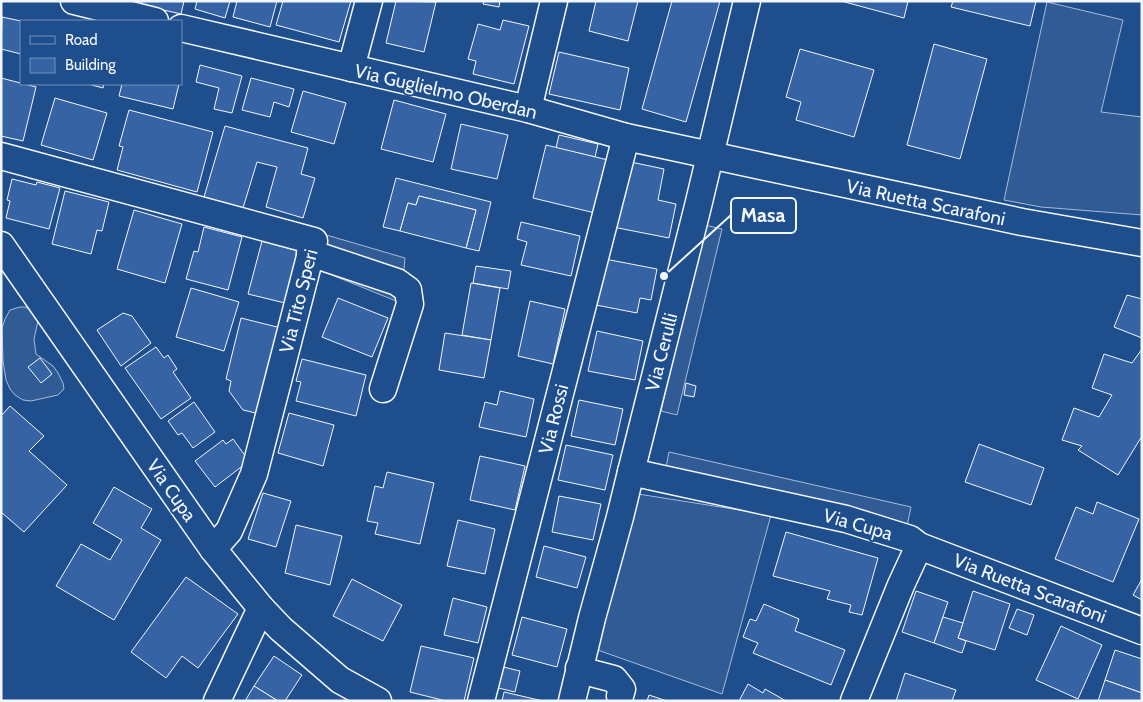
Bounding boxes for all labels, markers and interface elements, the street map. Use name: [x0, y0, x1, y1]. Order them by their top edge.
legend: [20, 20, 182, 85]
text: Road: [65, 31, 98, 49]
text: Building: [65, 56, 116, 74]
street label: Via Guglielmo Oberdan: [352, 59, 540, 124]
street label: Via Ruetta Scarafoni: [844, 174, 1007, 231]
callout: Masa: [731, 198, 796, 233]
text: Masa: [741, 203, 785, 227]
street label: Via Tito Speri: [274, 247, 322, 355]
street label: Via Cerulli: [641, 311, 682, 394]
street label: Via Rossi: [534, 382, 573, 456]
street label: Via Cupa: [142, 455, 201, 526]
street label: Via Cupa: [821, 504, 895, 545]
street label: Via Ruetta Scarafoni: [950, 549, 1110, 628]

